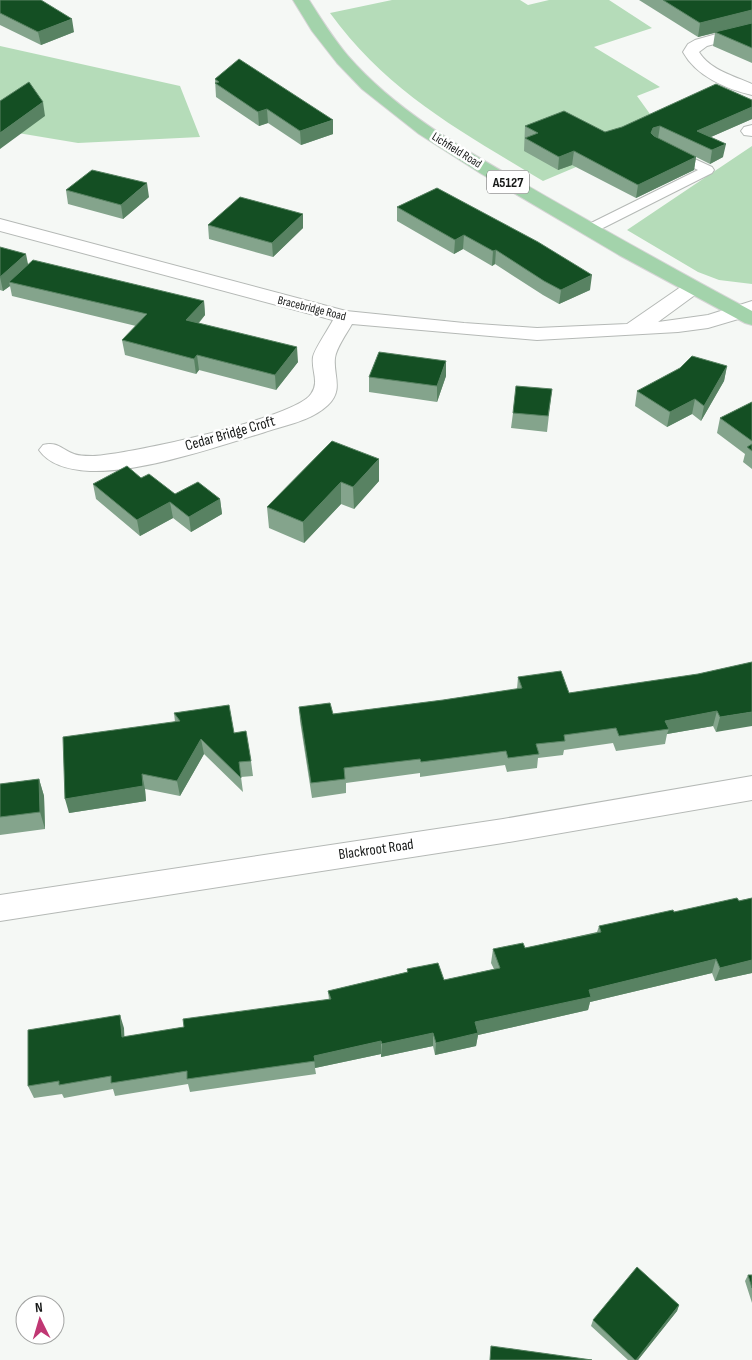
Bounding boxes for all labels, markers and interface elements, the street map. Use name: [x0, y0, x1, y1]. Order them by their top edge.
street label: Lichfield Road: [429, 129, 484, 172]
road number: A5127: [487, 170, 529, 193]
street label: Bracebridge Road: [276, 293, 348, 324]
street label: Cedar Bridge Croft: [183, 411, 278, 455]
street label: Blackroot Road: [337, 835, 415, 864]
north arrow: [15, 1295, 65, 1345]
text: N: [34, 1299, 43, 1316]

